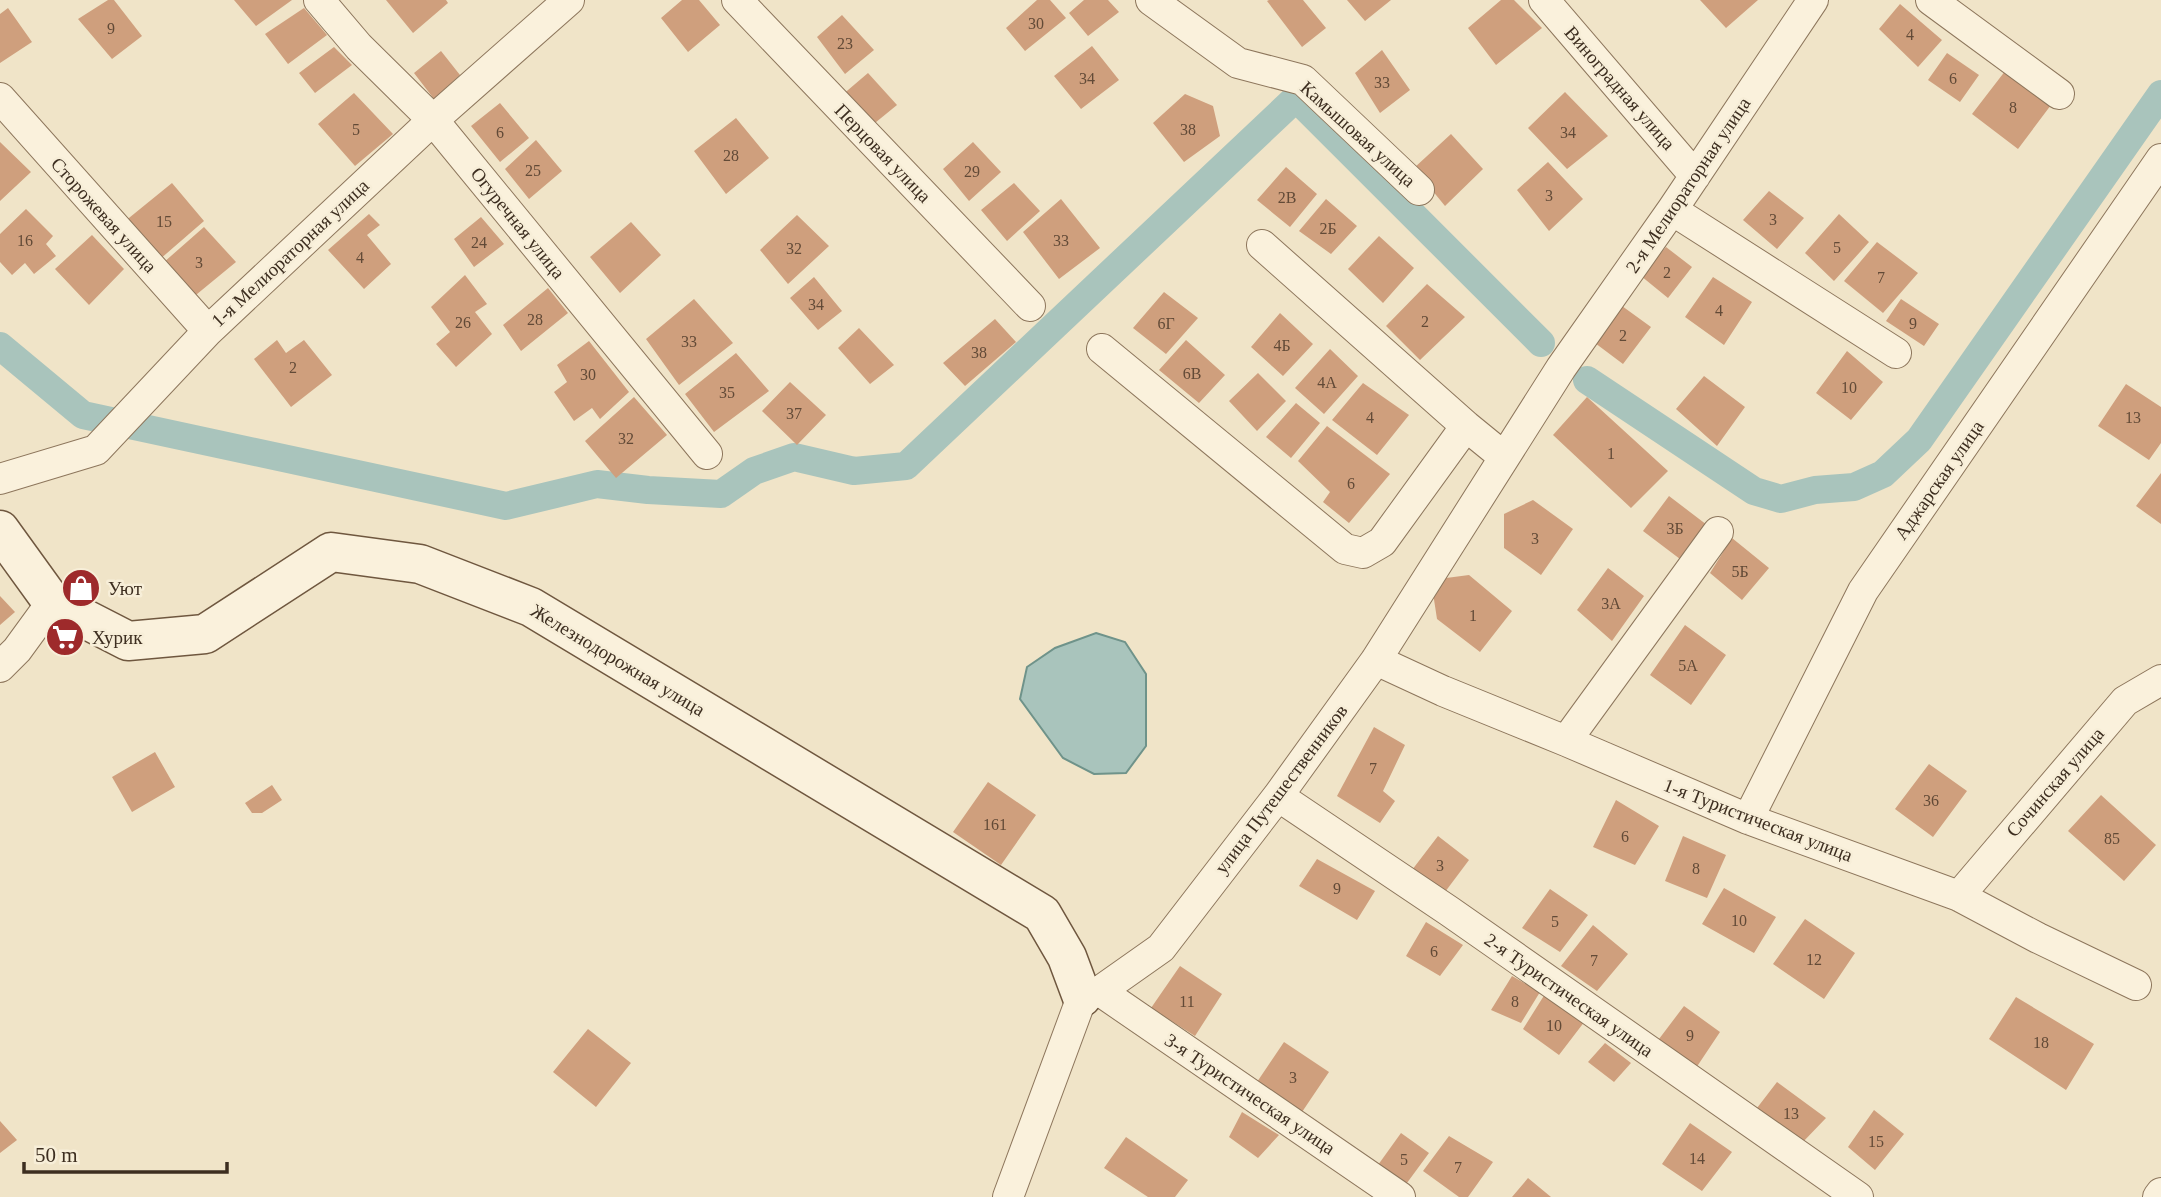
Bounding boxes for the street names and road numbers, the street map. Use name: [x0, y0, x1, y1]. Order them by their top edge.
street label: Виноградная улица: [1561, 22, 1680, 155]
street label: Камышовая улица: [1296, 77, 1420, 191]
street label: 2-я Мелиораторная улица: [1621, 93, 1755, 277]
street label: Перцовая улица: [831, 99, 936, 207]
street label: Сторожевая улица: [47, 153, 161, 277]
street label: Огуречная улица: [467, 163, 570, 283]
street label: 1-я Мелиораторная улица: [207, 174, 373, 331]
street label: Аджарская улица: [1890, 416, 1988, 544]
street label: Железнодорожная улица: [527, 600, 709, 721]
street label: улица Путешественников: [1210, 700, 1352, 878]
street label: Сочинская улица: [2002, 723, 2108, 841]
street label: 1-я Туристическая улица: [1661, 774, 1856, 866]
street label: 2-я Туристическая улица: [1481, 929, 1658, 1061]
street label: 3-я Туристическая улица: [1161, 1029, 1340, 1159]

